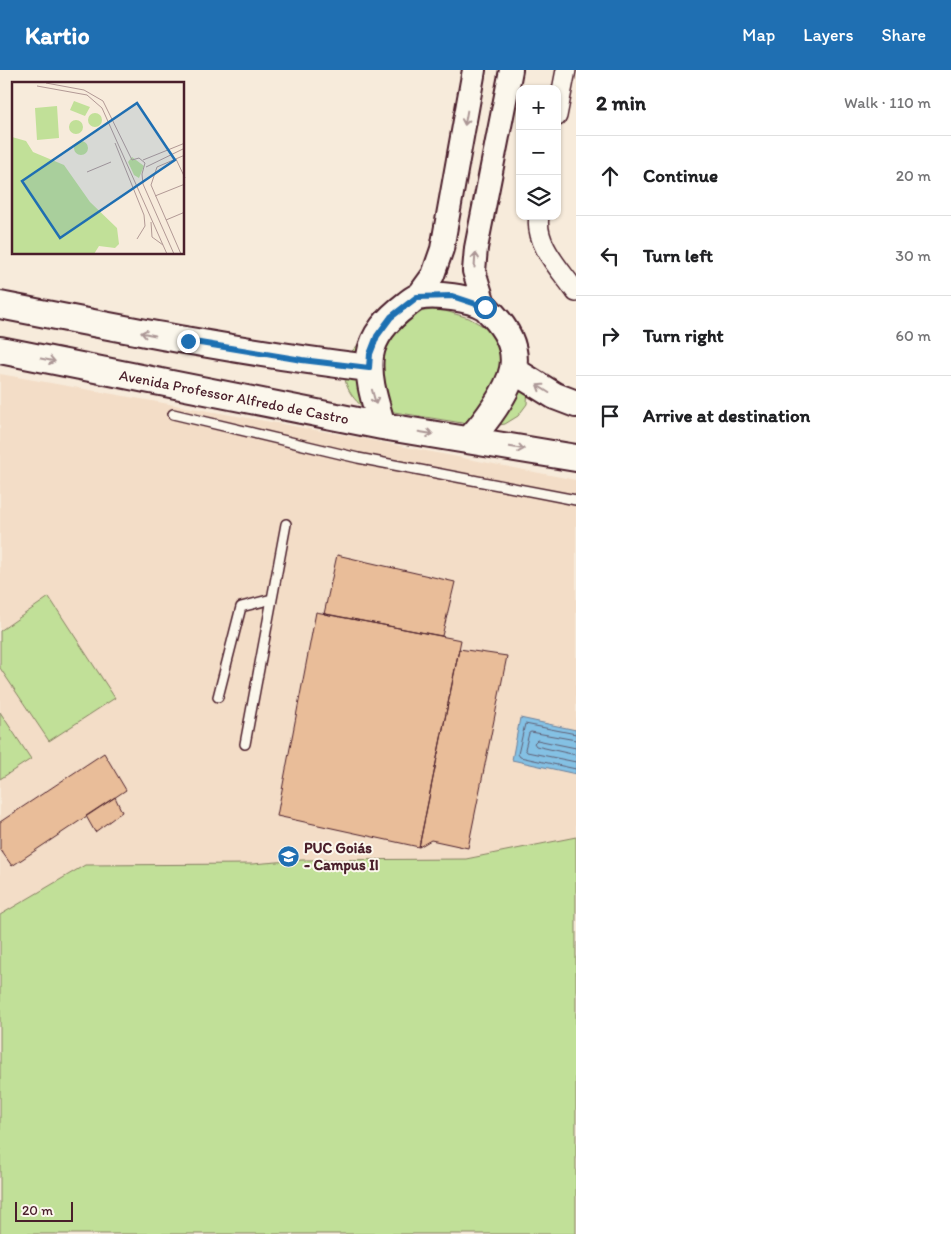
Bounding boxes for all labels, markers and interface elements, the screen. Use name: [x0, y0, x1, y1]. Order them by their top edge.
text: Kartio: [25, 21, 90, 50]
text: Map: [742, 24, 775, 46]
text: Layers: [803, 24, 853, 46]
text: Share: [881, 24, 926, 46]
inset map: [12, 82, 185, 255]
map controls: [516, 85, 561, 220]
button: +: [516, 85, 561, 130]
text: 2 min: [596, 90, 646, 115]
text: Walk · 110 m: [844, 93, 931, 112]
one-way arrow: [460, 110, 470, 126]
button: −: [516, 130, 561, 175]
icon: ahead: [596, 162, 624, 190]
text: Continue: [643, 164, 718, 187]
text: 20 m: [896, 166, 931, 185]
button: layers: [516, 175, 561, 220]
icon: left: [596, 242, 624, 270]
text: Turn left: [643, 244, 713, 267]
text: 30 m: [895, 246, 931, 265]
one-way arrow: [471, 252, 480, 268]
route start: [474, 296, 497, 319]
icon: right: [596, 322, 624, 350]
text: Turn right: [643, 324, 724, 347]
text: 60 m: [896, 326, 931, 345]
one-way arrow: [140, 328, 156, 338]
route end: [177, 330, 200, 353]
one-way arrow: [39, 355, 55, 365]
street label: Avenida Professor Alfredo de Castro: [118, 366, 350, 428]
one-way arrow: [537, 384, 551, 394]
one-way arrow: [370, 389, 380, 405]
icon: arrive: [596, 402, 624, 430]
text: Arrive at destination: [643, 404, 810, 427]
one-way arrow: [417, 428, 433, 438]
one-way arrow: [509, 443, 525, 453]
place label: PUC Goiás - Campus II: [304, 839, 379, 875]
school or university icon: PUC Goiás - Campus II: [276, 845, 300, 869]
scale bar: [15, 1199, 72, 1222]
text: 20 m: [22, 1202, 53, 1219]

